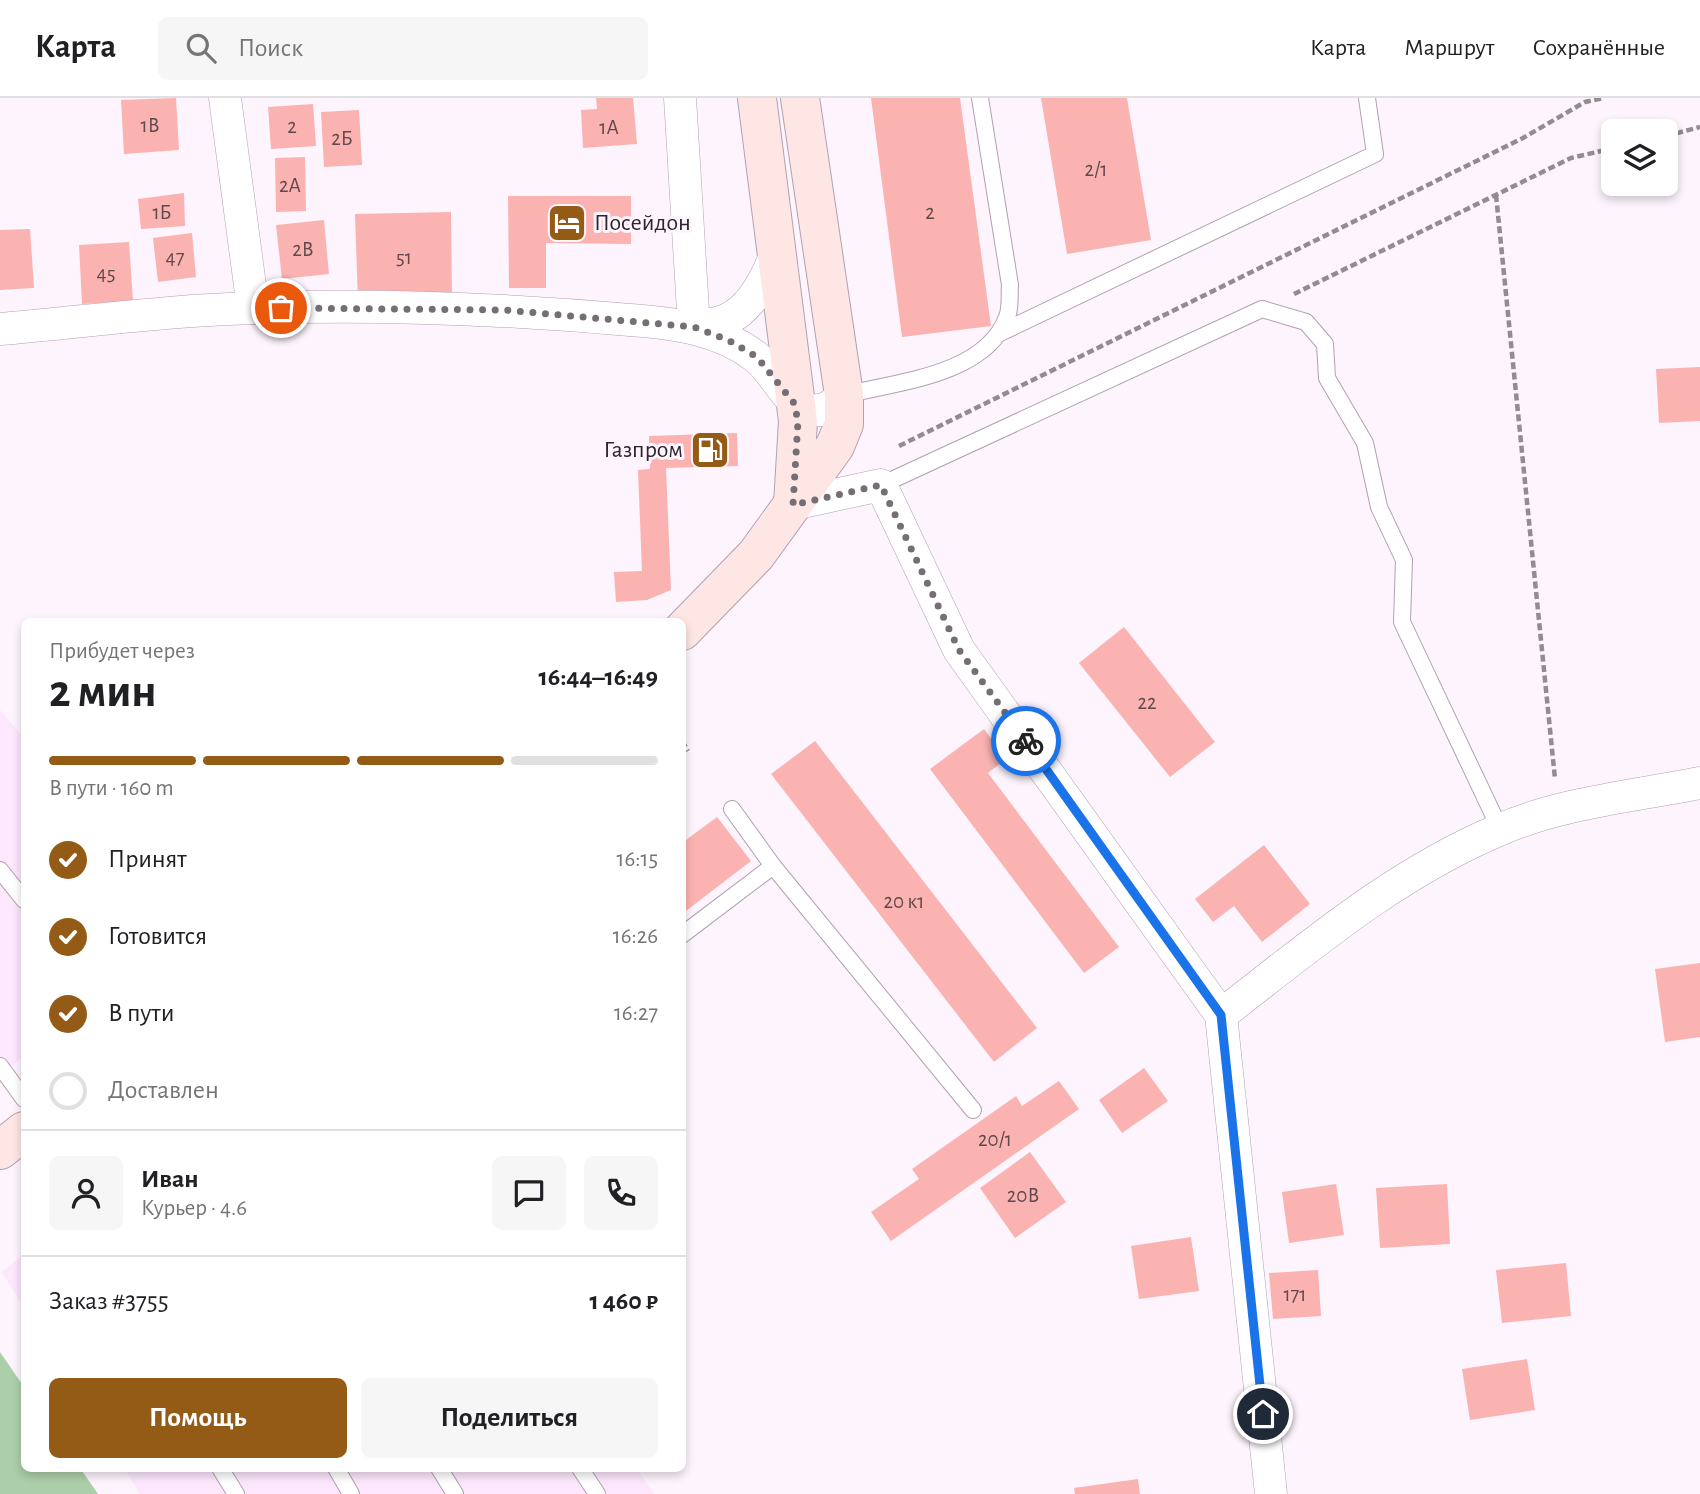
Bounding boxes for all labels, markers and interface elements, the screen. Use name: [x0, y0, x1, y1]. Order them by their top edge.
search box: [158, 17, 648, 80]
icon: search: [182, 29, 220, 67]
text: Карта: [35, 31, 116, 64]
text: Поиск: [238, 35, 303, 61]
text: Карта: [1310, 36, 1366, 60]
text: Маршрут: [1404, 36, 1494, 60]
text: Сохранённые: [1532, 36, 1665, 60]
house number: 1В: [140, 115, 160, 136]
house number: 2: [287, 116, 297, 137]
house number: 1А: [599, 117, 619, 138]
map controls: [1601, 119, 1678, 196]
button: layers: [1601, 119, 1678, 196]
house number: 2Б: [331, 128, 353, 149]
house number: 2/1: [1085, 159, 1107, 180]
house number: 2А: [279, 175, 301, 196]
house number: 1Б: [152, 202, 172, 223]
hotel icon: Посейдон: [546, 202, 588, 244]
house number: 2: [925, 202, 935, 223]
place label: Посейдон: [594, 211, 691, 235]
house number: 2В: [292, 239, 314, 260]
house number: 47: [166, 247, 185, 268]
house number: 51: [396, 247, 412, 268]
house number: 45: [97, 263, 115, 284]
pin: [251, 278, 311, 338]
icon: bag: [262, 289, 300, 327]
fuel station icon: Газпром: [689, 429, 731, 471]
place label: Газпром: [604, 438, 683, 462]
text: Прибудет через: [49, 640, 195, 663]
text: 16:44–16:49: [538, 664, 658, 690]
text: 2 мин: [49, 669, 157, 715]
house number: 22: [1137, 692, 1157, 713]
courier: [991, 706, 1061, 776]
icon: bike: [1007, 722, 1045, 760]
text: В пути · 160 m: [49, 777, 174, 800]
icon: check: [49, 841, 87, 879]
text: Принят: [108, 846, 187, 872]
text: 16:15: [616, 848, 658, 871]
house number: 20 к1: [884, 891, 924, 912]
icon: check: [49, 918, 87, 956]
text: Готовится: [108, 923, 207, 949]
text: 16:26: [613, 925, 658, 948]
icon: check: [49, 995, 87, 1033]
text: В пути: [108, 1000, 174, 1026]
text: 16:27: [614, 1002, 658, 1025]
text: Доставлен: [108, 1077, 219, 1103]
house number: 20/1: [978, 1129, 1012, 1150]
button: person: [49, 1156, 123, 1230]
button: chat: [492, 1156, 566, 1230]
button: phone: [584, 1156, 658, 1230]
text: Иван: [141, 1166, 199, 1192]
house number: 20В: [1007, 1185, 1039, 1206]
text: Курьер · 4.6: [141, 1197, 247, 1220]
house number: 171: [1283, 1284, 1307, 1305]
text: Заказ #3755: [49, 1288, 169, 1314]
text: 1 460 ₽: [589, 1288, 658, 1314]
button: Помощь: [49, 1378, 347, 1458]
button: Поделиться: [361, 1378, 658, 1458]
pin: [1233, 1384, 1293, 1444]
icon: home: [1244, 1395, 1282, 1433]

